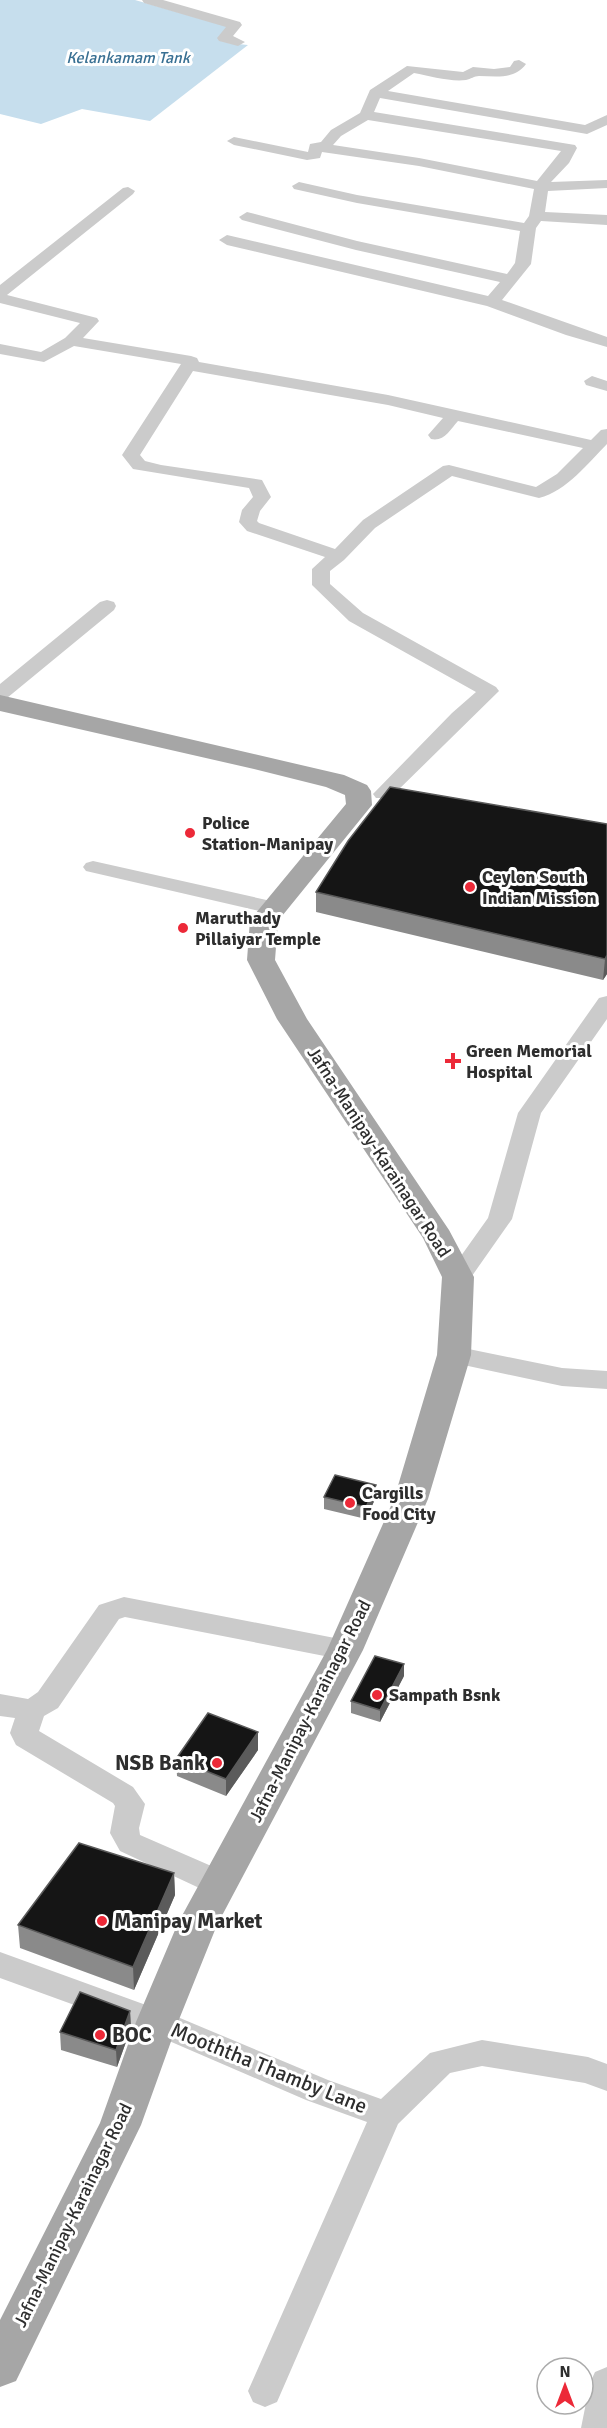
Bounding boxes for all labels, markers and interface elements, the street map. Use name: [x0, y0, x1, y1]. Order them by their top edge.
water label: Kelankamam Tank: [66, 48, 192, 68]
place label: Police Station-Manipay: [202, 812, 333, 855]
marker: Police Station-Manipay: [183, 826, 197, 840]
place label: Ceylon South Indian Mission: [482, 866, 597, 909]
marker: Ceylon South Indian Mission: [463, 880, 477, 894]
place label: Maruthady Pillaiyar Temple: [195, 907, 321, 950]
marker: Maruthady Pillaiyar Temple: [176, 921, 190, 935]
place label: Green Memorial Hospital: [466, 1040, 592, 1083]
street label: Jafna-Manipay-Karainagar Road: [303, 1043, 455, 1261]
marker: Green Memorial Hospital: [444, 1052, 462, 1070]
place label: Cargills Food City: [362, 1482, 436, 1525]
marker: Cargills Food City: [343, 1496, 357, 1510]
street label: Jafna-Manipay-Karainagar Road: [244, 1596, 376, 1826]
place label: Sampath Bsnk: [389, 1684, 501, 1706]
marker: Sampath Bsnk: [370, 1688, 384, 1702]
place label: NSB Bank: [115, 1750, 205, 1776]
marker: NSB Bank: [210, 1756, 224, 1770]
place label: Manipay Market: [114, 1908, 263, 1934]
marker: Manipay Market: [95, 1914, 109, 1928]
street label: Mooththa Thamby Lane: [167, 2017, 371, 2119]
place label: BOC: [112, 2022, 152, 2048]
marker: BOC: [93, 2028, 107, 2042]
street label: Jafna-Manipay-Karainagar Road: [9, 2099, 137, 2331]
north arrow: [535, 2356, 595, 2416]
text: N: [559, 2362, 571, 2382]

